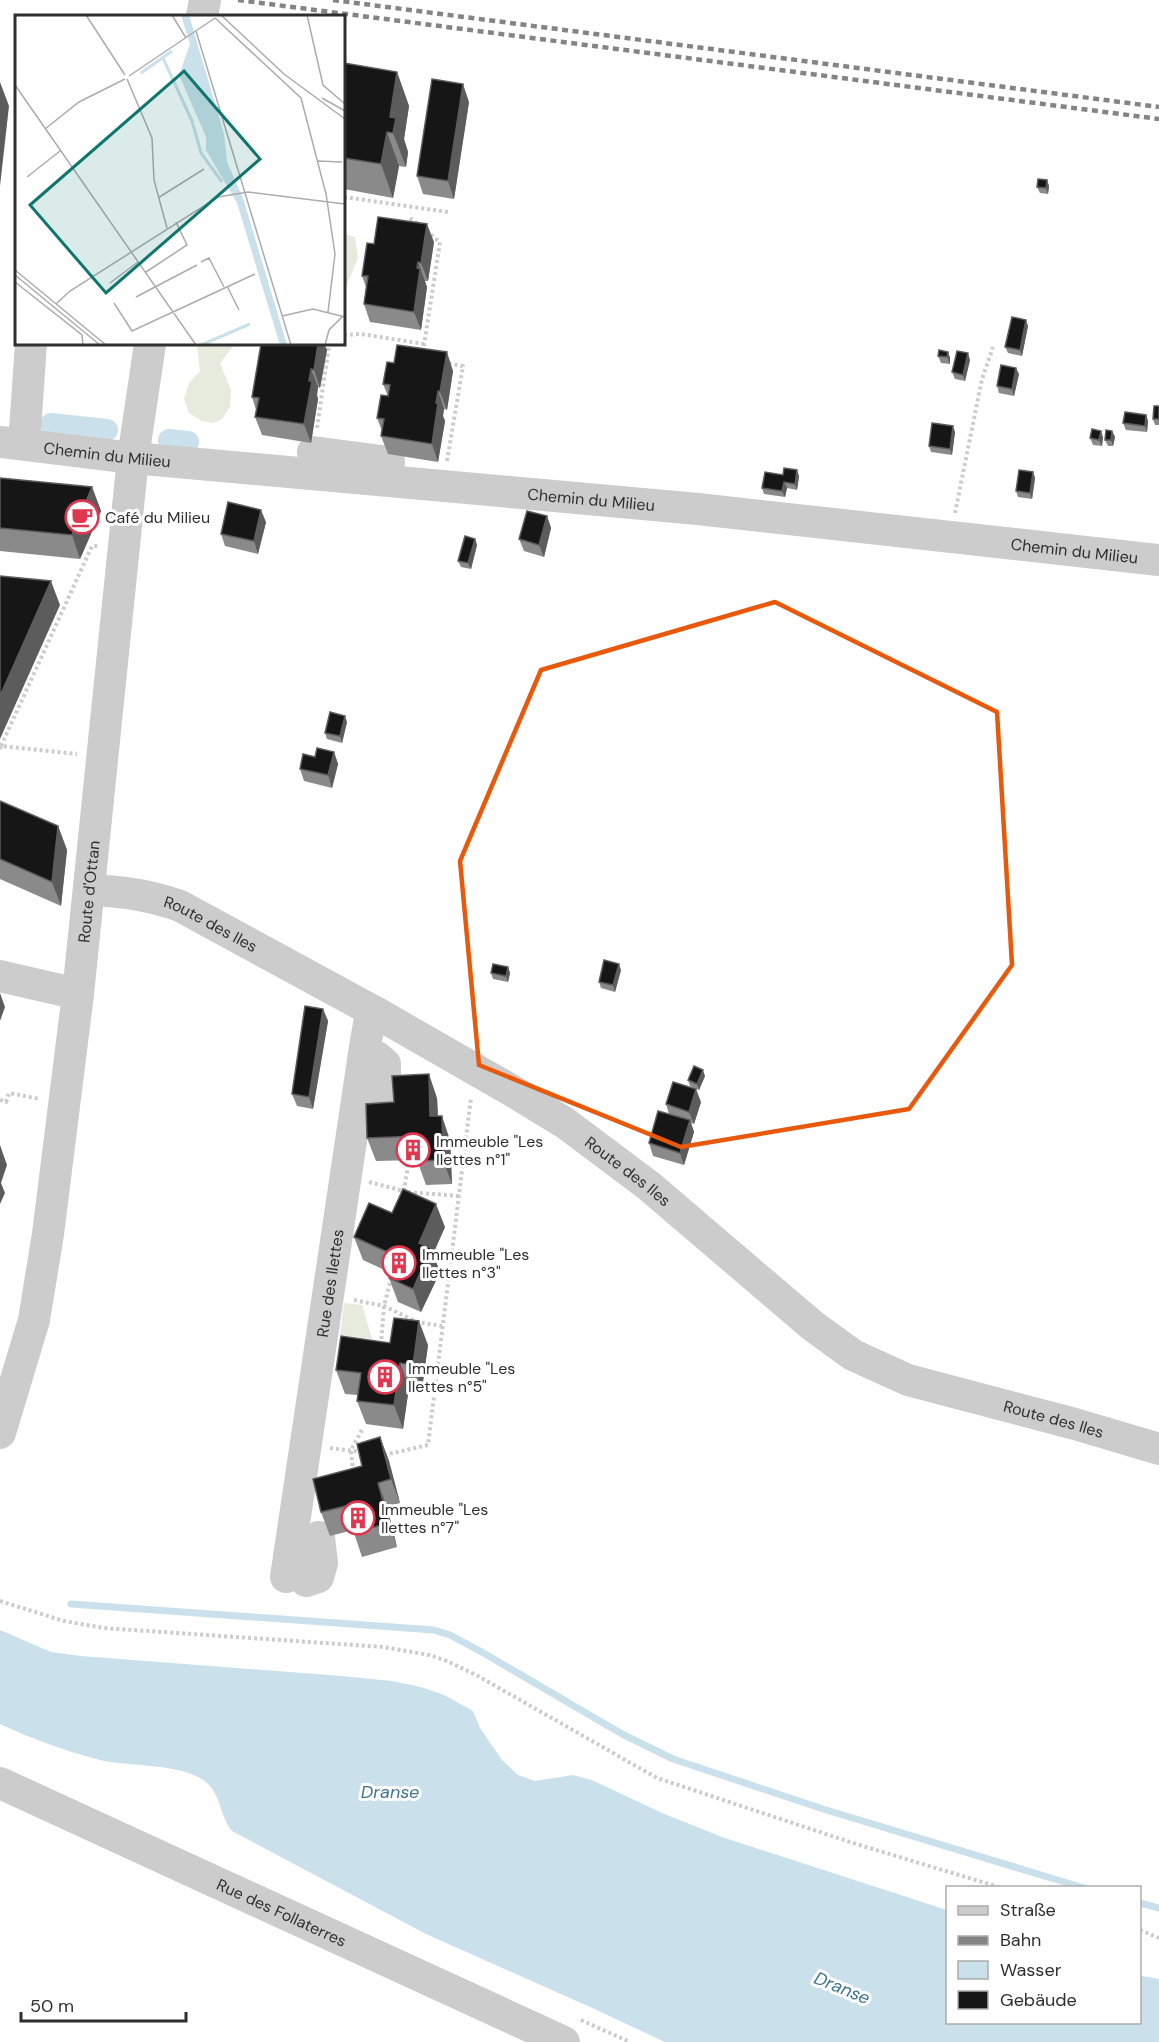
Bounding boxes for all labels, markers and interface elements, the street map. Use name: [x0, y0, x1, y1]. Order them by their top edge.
inset map: [15, 15, 345, 345]
street label: Chemin du Milieu: [43, 437, 172, 472]
street label: Chemin du Milieu: [527, 483, 656, 516]
cafe icon: Café du Milieu: [64, 499, 100, 535]
place label: Café du Milieu: [105, 507, 210, 528]
street label: Chemin du Milieu: [1010, 533, 1139, 568]
street label: Route d'Ottan: [73, 839, 104, 944]
street label: Route des Iles: [161, 891, 261, 957]
place label: Immeuble "Les Ilettes n°1": [436, 1131, 543, 1170]
street label: Route des Iles: [581, 1131, 675, 1211]
building icon: Immeuble "Les Ilettes n°1": [395, 1132, 431, 1168]
street label: Rue des Ilettes: [311, 1228, 348, 1339]
place label: Immeuble "Les Ilettes n°3": [422, 1244, 529, 1283]
building icon: Immeuble "Les Ilettes n°3": [381, 1245, 417, 1281]
place label: Immeuble "Les Ilettes n°5": [408, 1358, 515, 1397]
building icon: Immeuble "Les Ilettes n°5": [367, 1359, 403, 1395]
street label: Route des Iles: [1001, 1395, 1106, 1443]
place label: Immeuble "Les Ilettes n°7": [381, 1499, 488, 1538]
building icon: Immeuble "Les Ilettes n°7": [340, 1500, 376, 1536]
water label: Dranse: [361, 1780, 419, 1804]
street label: Rue des Follaterres: [213, 1873, 350, 1951]
legend: [946, 1886, 1141, 2024]
text: Straße: [1000, 1898, 1056, 1922]
text: Bahn: [1000, 1928, 1041, 1952]
text: Wasser: [1000, 1958, 1062, 1982]
water label: Dranse: [810, 1966, 874, 2010]
scale bar: [21, 1985, 186, 2023]
text: Gebäude: [1000, 1988, 1077, 2012]
text: 50 m: [30, 1994, 74, 2018]

